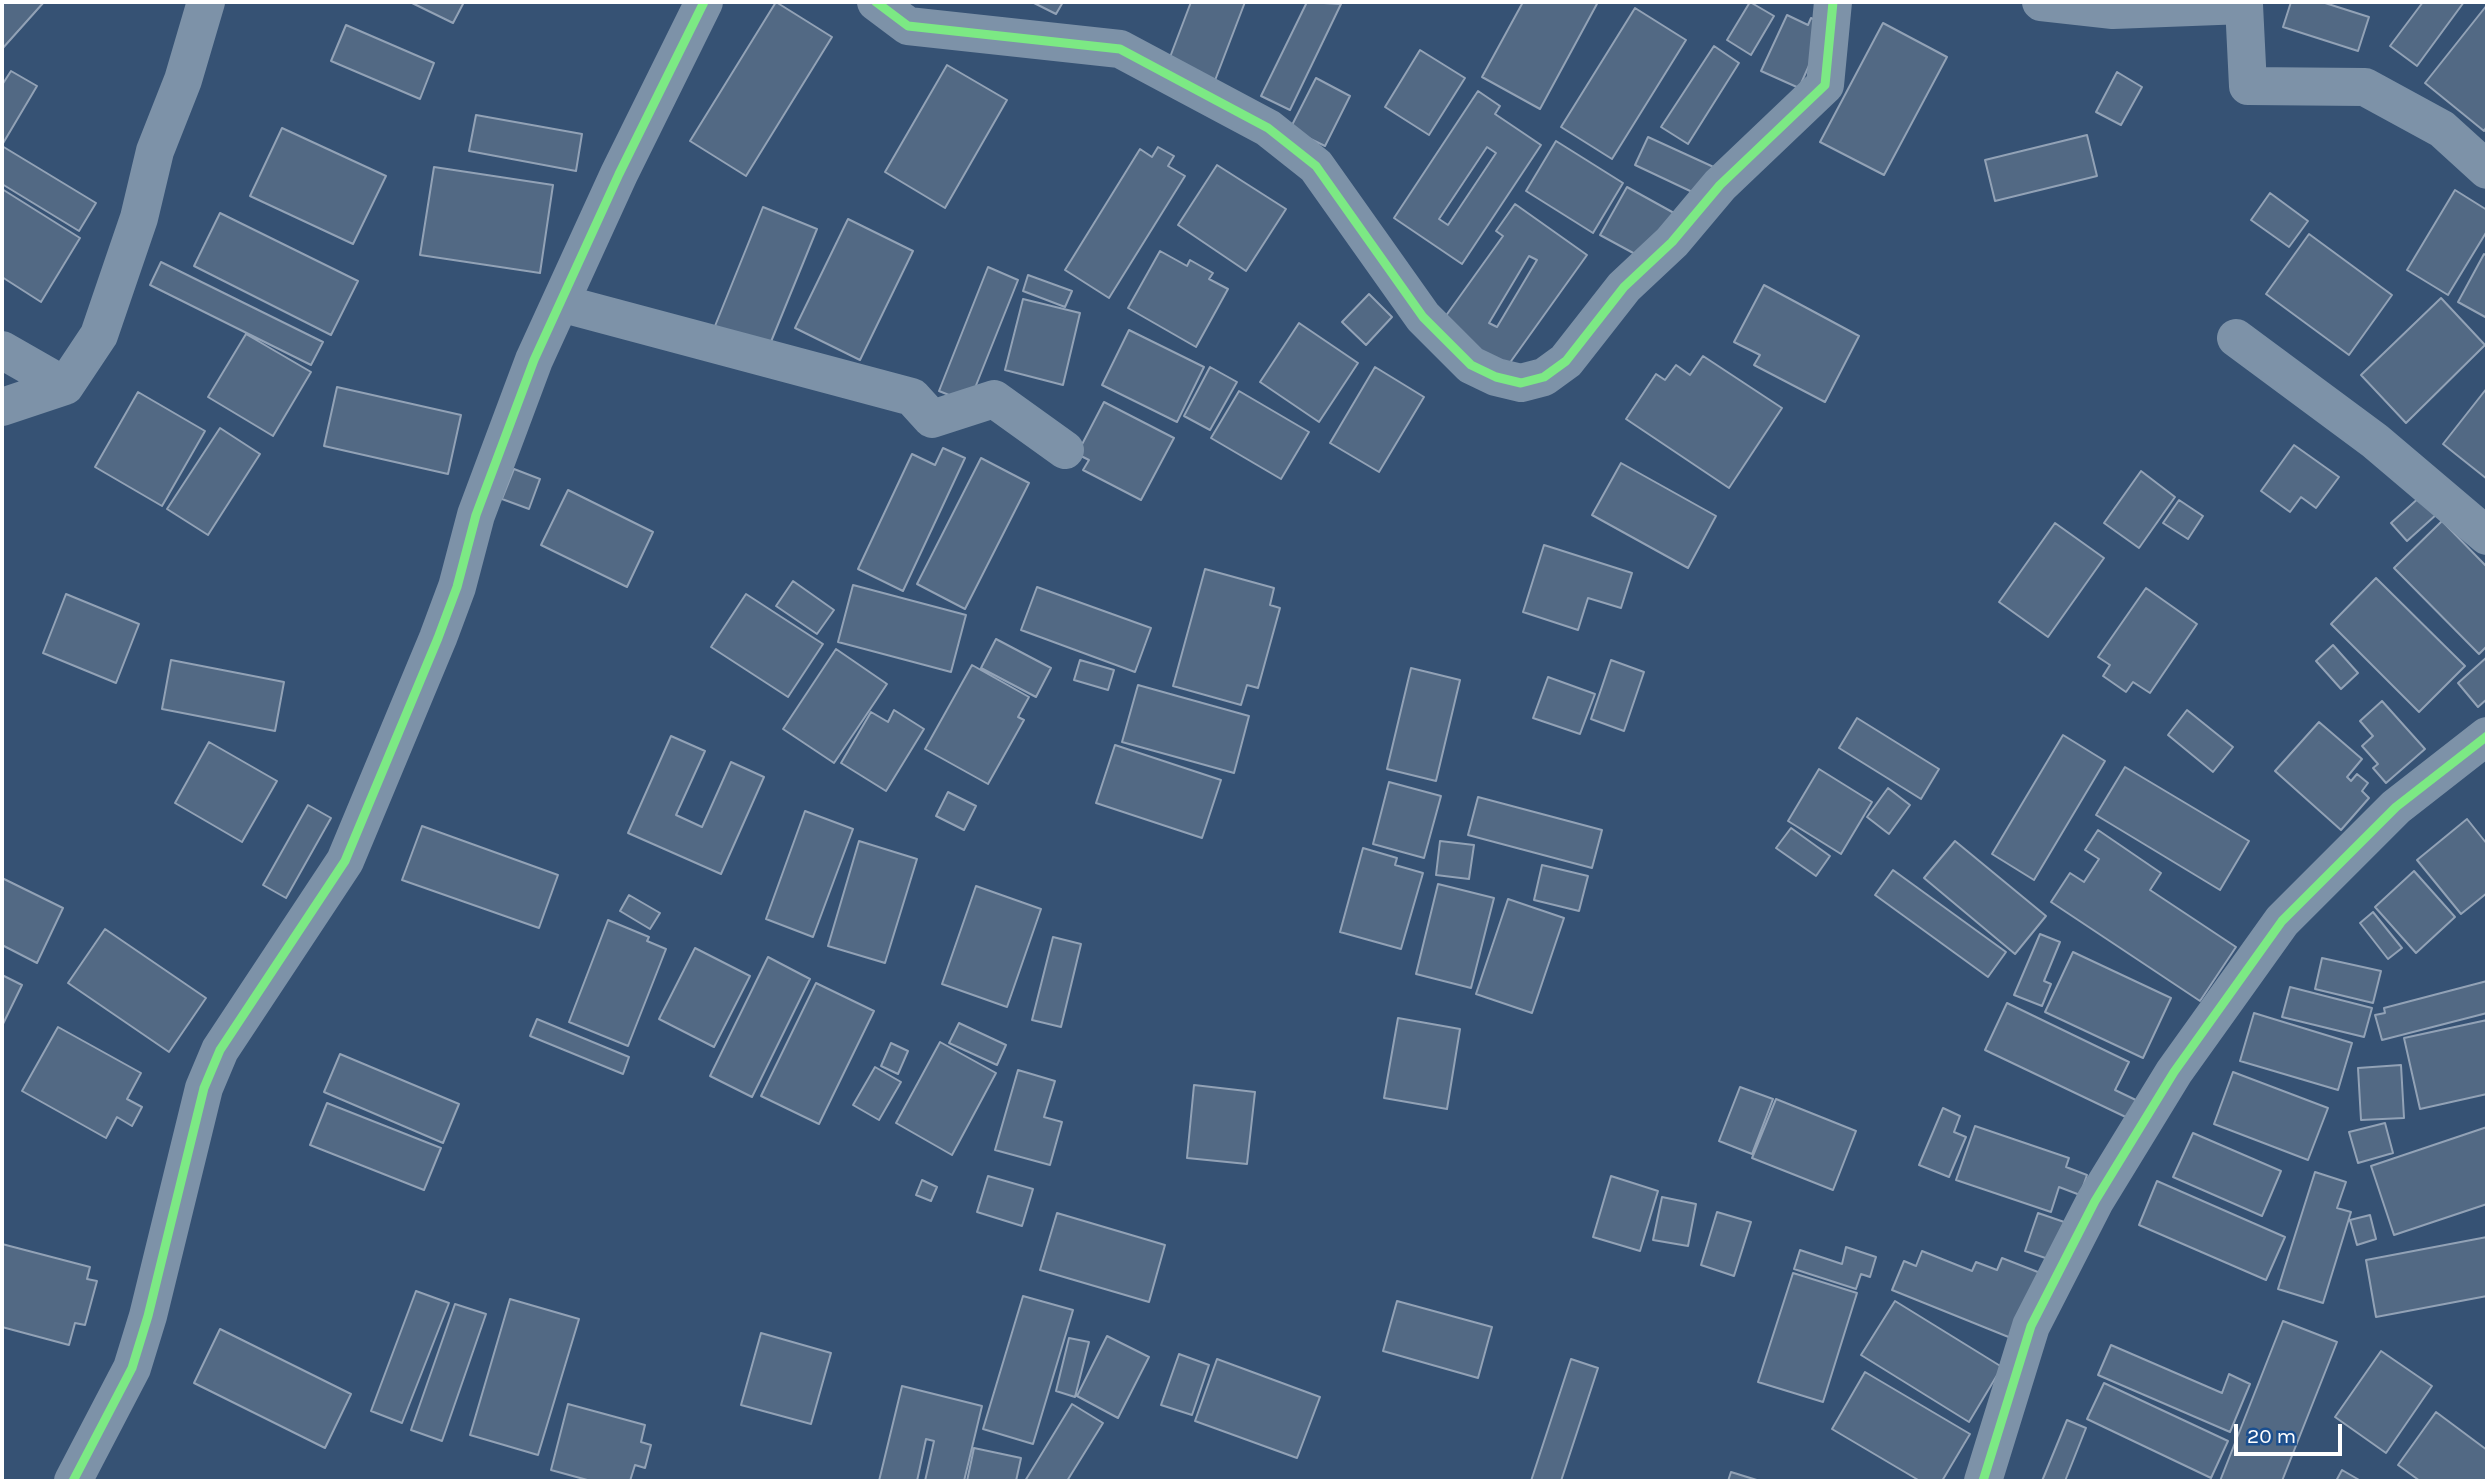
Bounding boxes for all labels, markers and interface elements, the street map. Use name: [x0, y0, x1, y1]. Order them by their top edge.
scale bar: [2237, 1410, 2346, 1454]
text: 20 m: [2247, 1424, 2296, 1448]

